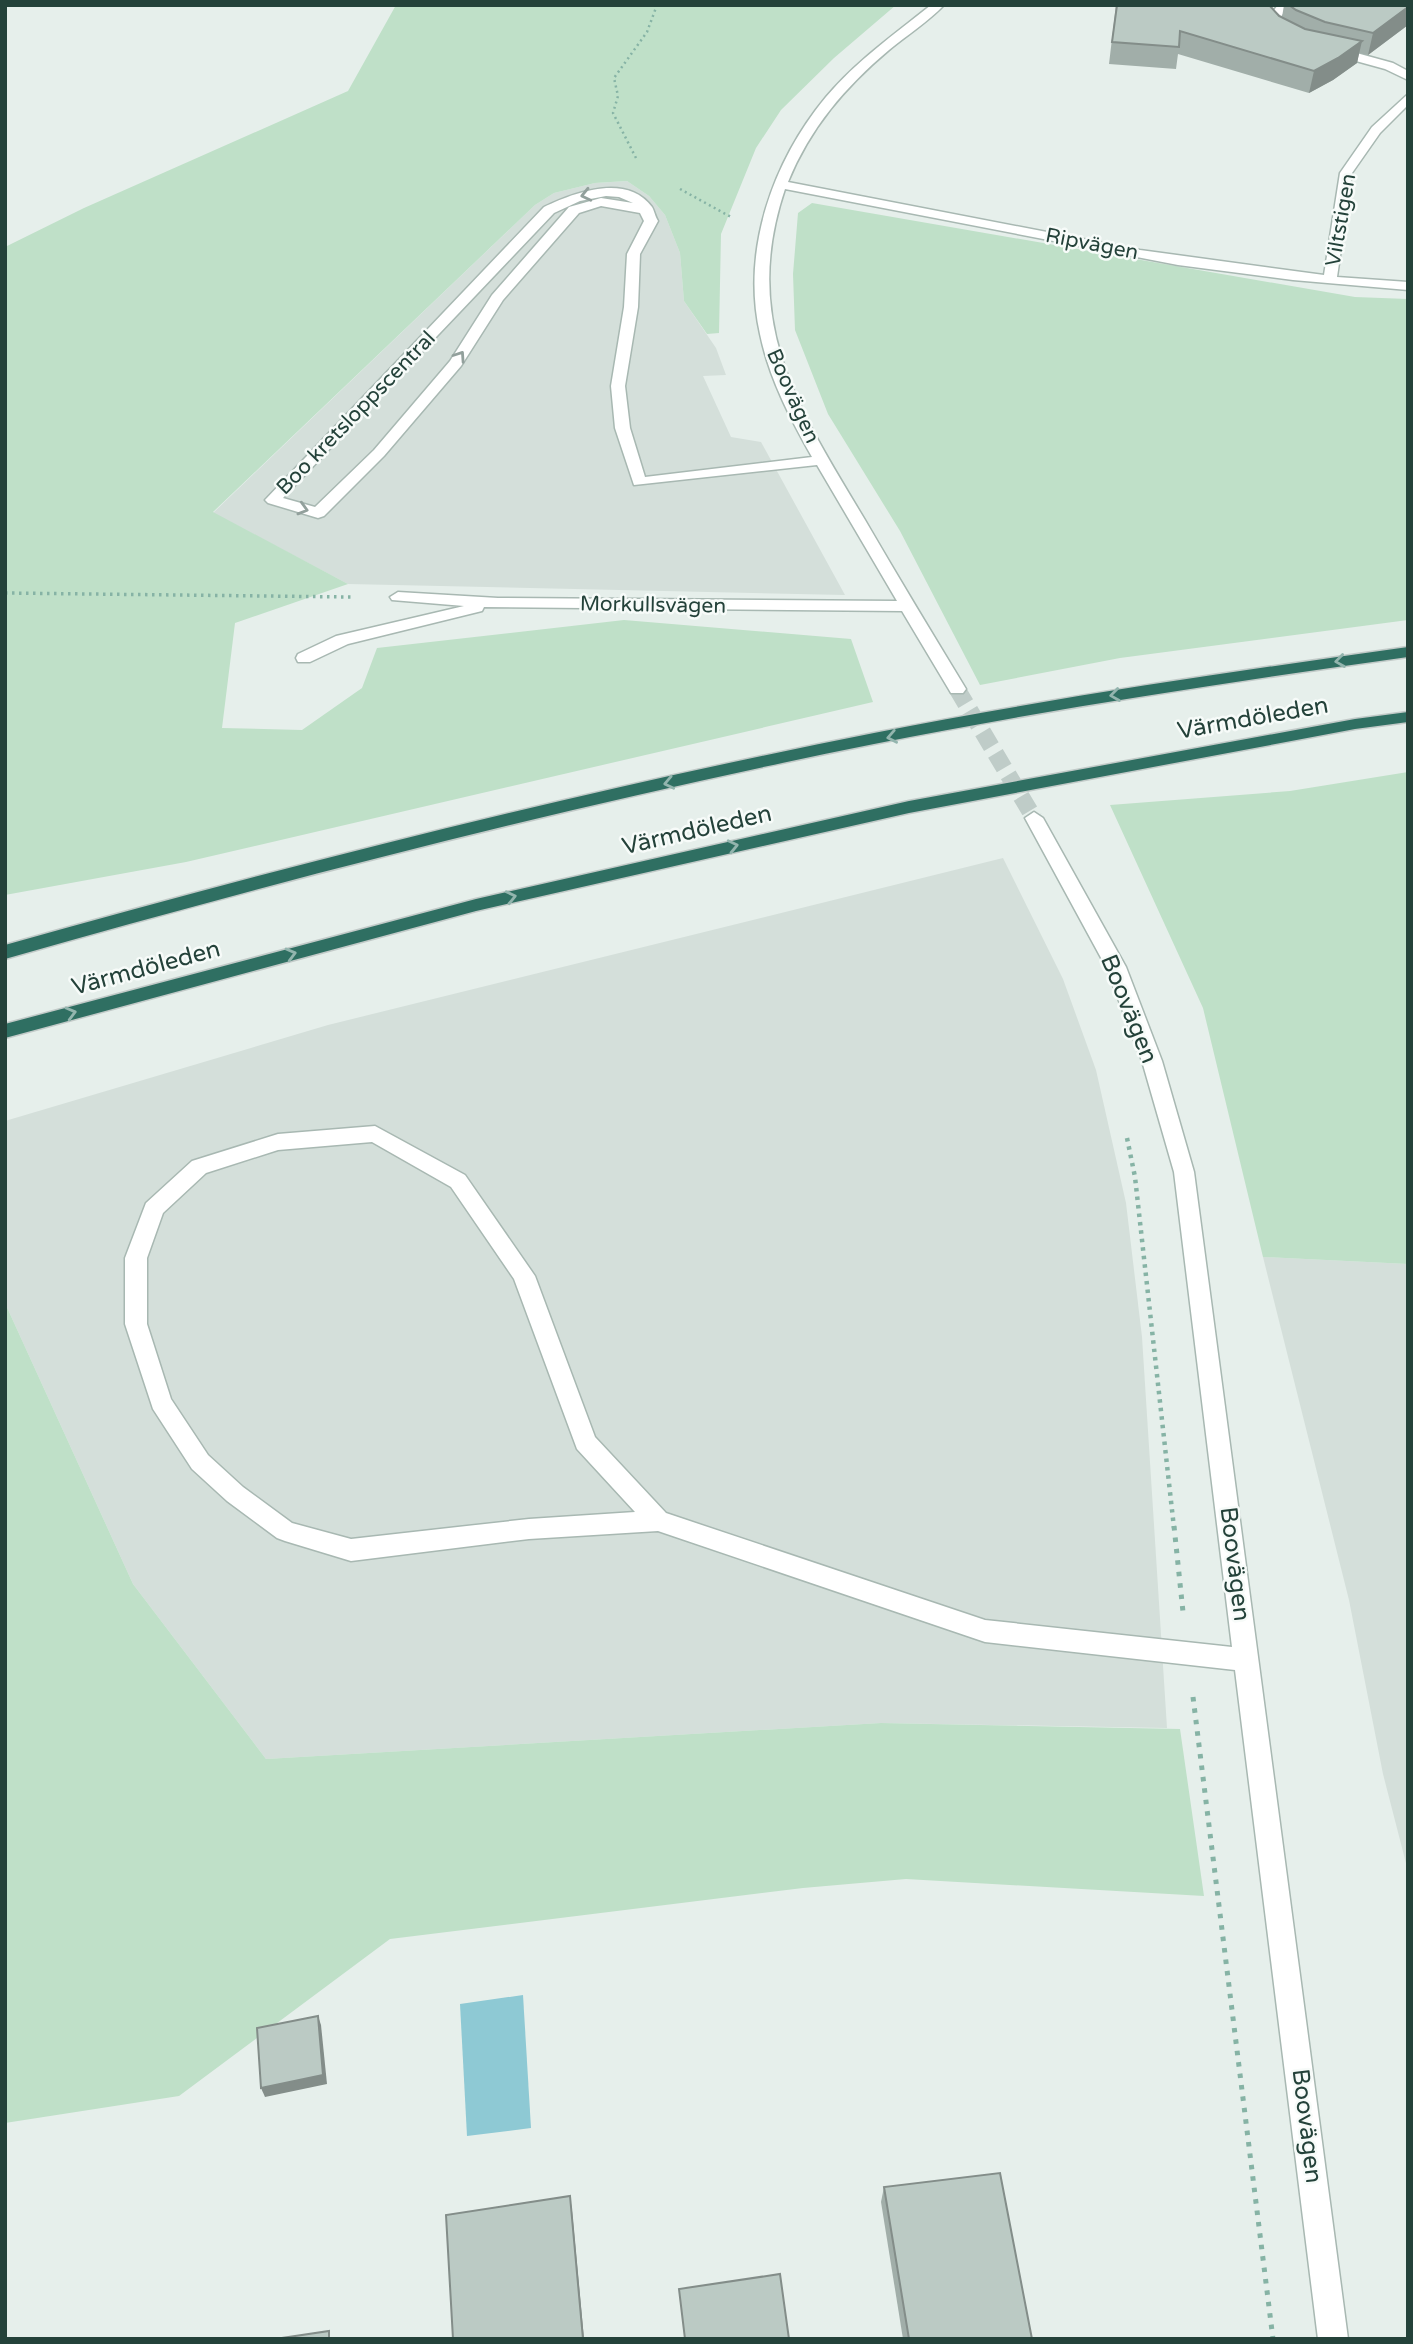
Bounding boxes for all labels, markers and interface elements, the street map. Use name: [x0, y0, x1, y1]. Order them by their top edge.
street label: Viltstigen: [1321, 172, 1361, 268]
one-way arrow: [580, 186, 592, 201]
street label: Ripvägen: [1043, 223, 1141, 265]
street label: Boo kretsloppscentral: [271, 326, 441, 500]
street label: Boovägen: [761, 345, 825, 447]
one-way arrow: [452, 351, 465, 364]
one-way arrow: [297, 500, 309, 515]
street label: Morkullsvägen: [580, 591, 726, 619]
one-way arrow: [1334, 654, 1346, 669]
one-way arrow: [1109, 687, 1121, 702]
street label: Värmdöleden: [1175, 690, 1331, 746]
one-way arrow: [886, 728, 898, 743]
one-way arrow: [663, 774, 675, 789]
street label: Värmdöleden: [619, 799, 775, 861]
one-way arrow: [727, 840, 739, 855]
one-way arrow: [505, 890, 517, 905]
street label: Värmdöleden: [68, 934, 224, 1002]
one-way arrow: [285, 948, 297, 963]
street label: Boovägen: [1094, 950, 1164, 1068]
one-way arrow: [65, 1007, 77, 1022]
street label: Boovägen: [1214, 1505, 1256, 1623]
street label: Boovägen: [1286, 2067, 1328, 2185]

